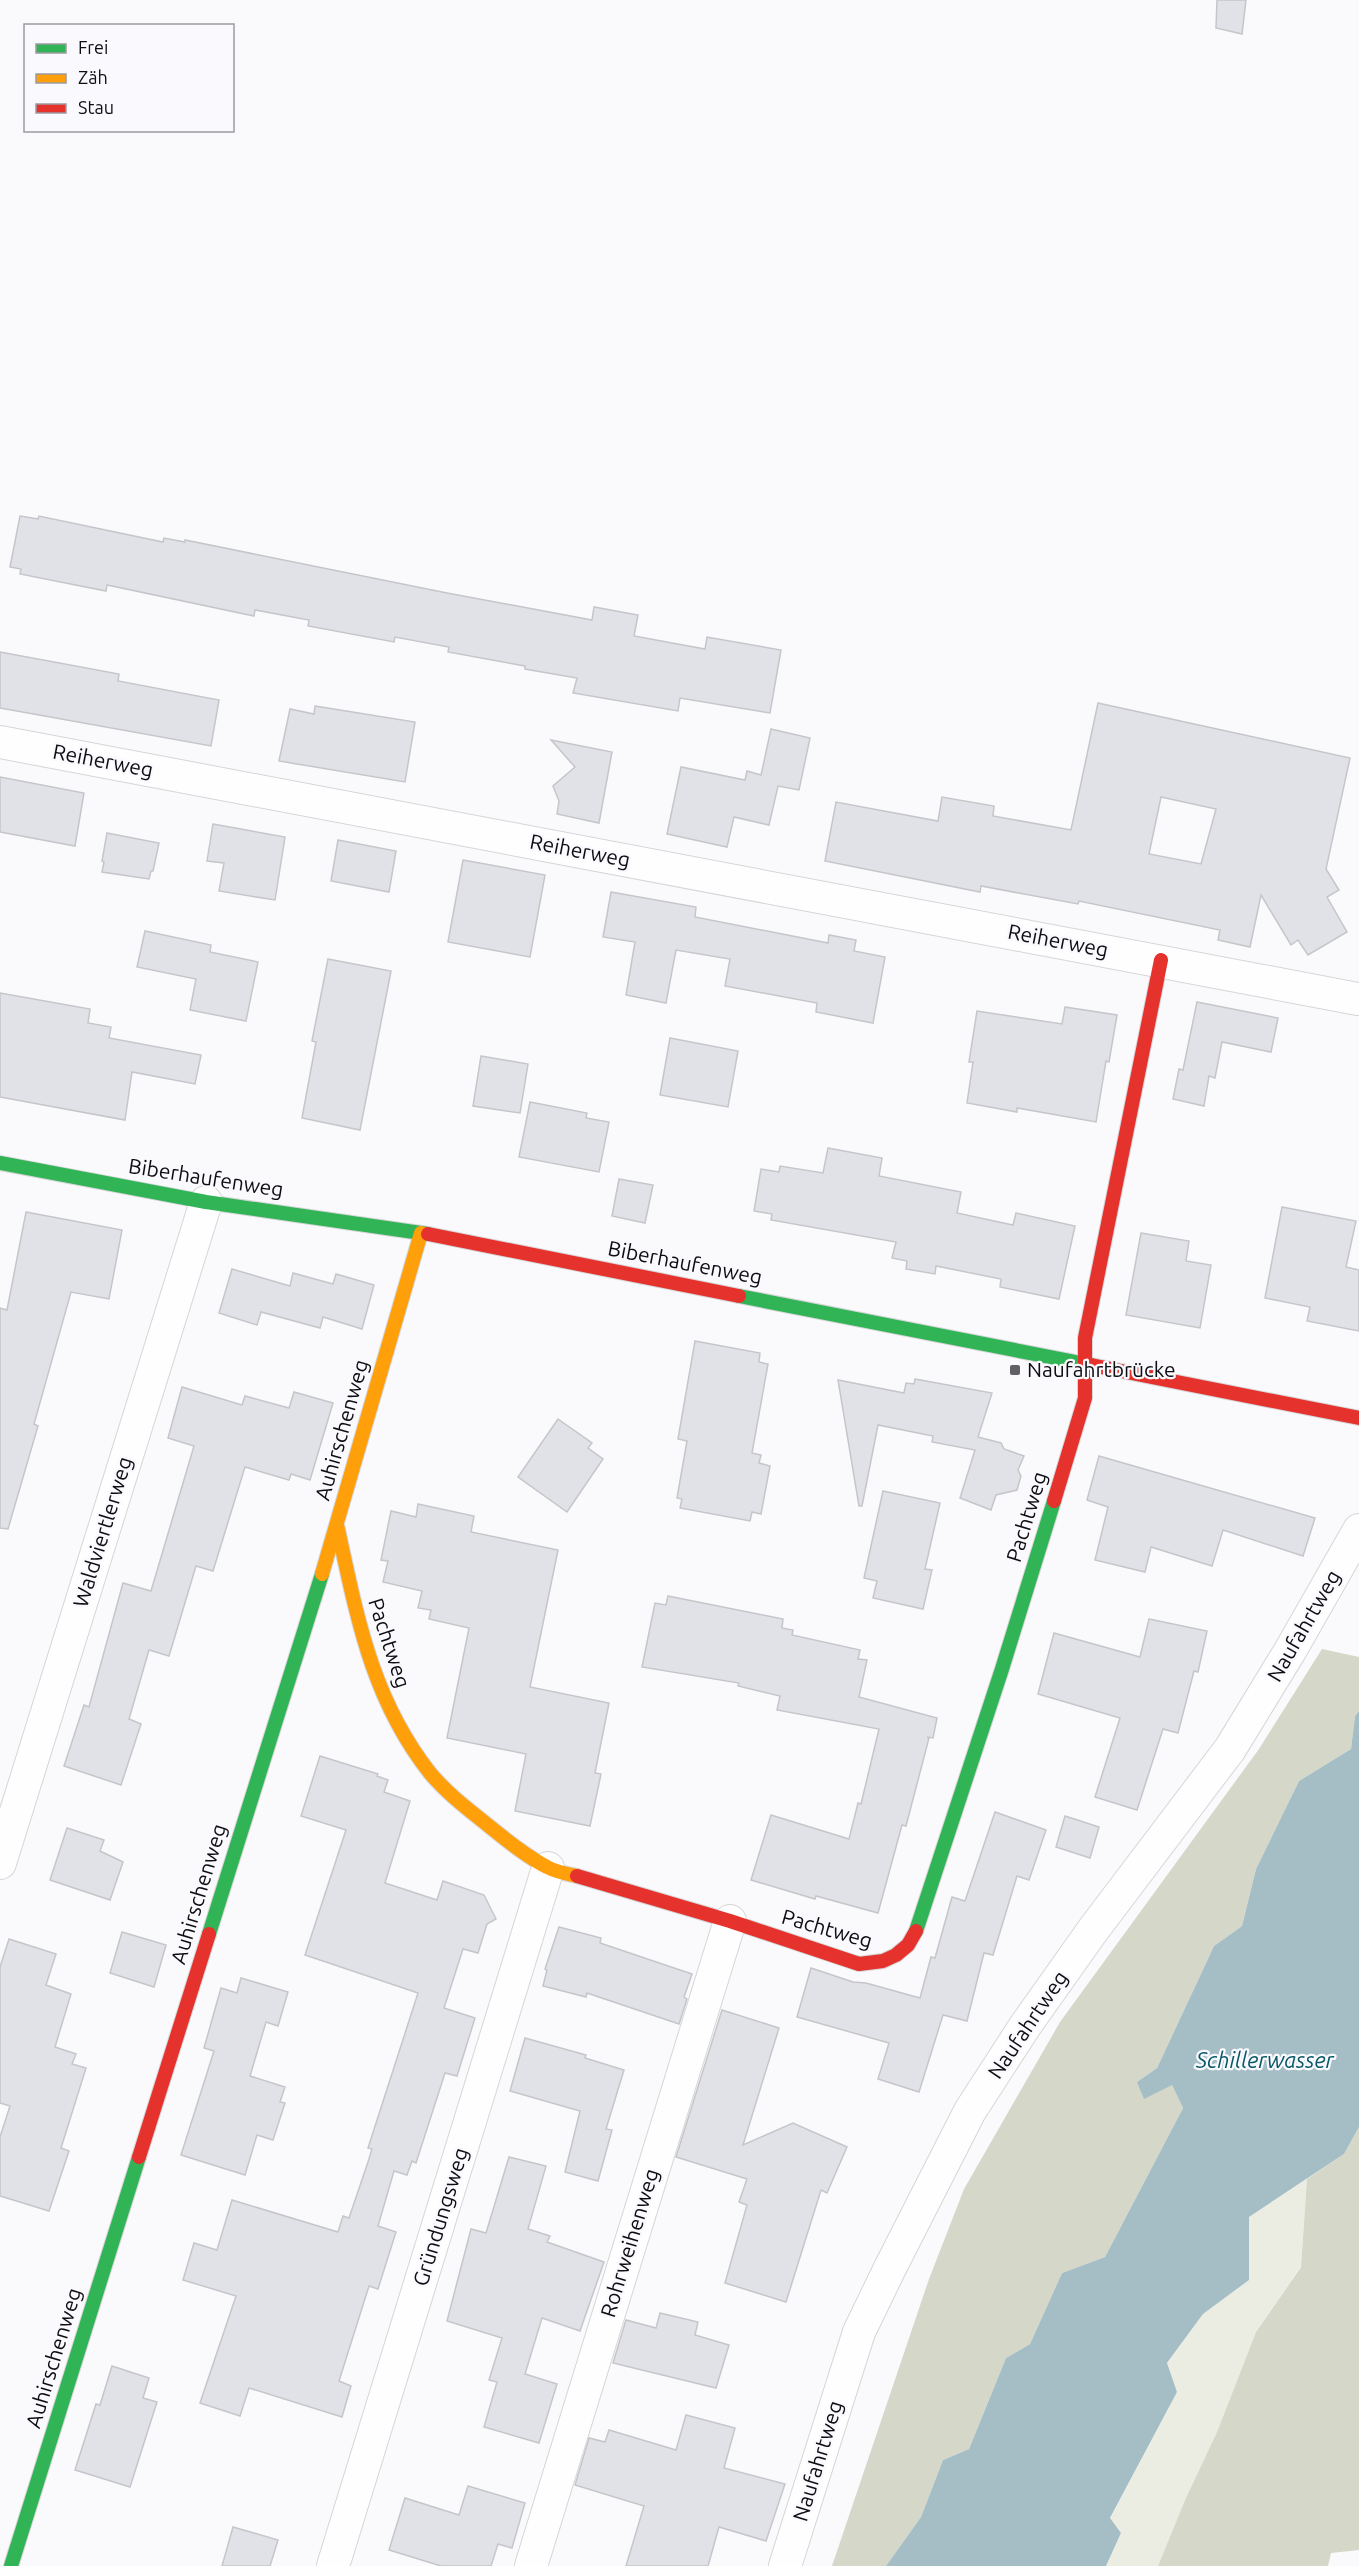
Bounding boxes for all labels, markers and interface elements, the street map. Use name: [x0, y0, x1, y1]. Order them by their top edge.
legend: [24, 24, 234, 132]
text: Frei: [78, 37, 108, 57]
text: Zäh: [78, 67, 108, 87]
text: Stau: [78, 97, 114, 117]
street label: Reiherweg: [51, 739, 155, 781]
street label: Reiherweg: [528, 829, 632, 871]
street label: Reiherweg: [1006, 919, 1110, 961]
street label: Biberhaufenweg: [127, 1153, 285, 1201]
street label: Biberhaufenweg: [606, 1235, 764, 1289]
street label: Auhirschenweg: [310, 1357, 373, 1503]
place label: Naufahrtbrücke: [1027, 1357, 1176, 1381]
marker: Naufahrtbrücke: [1008, 1363, 1022, 1377]
street label: Waldviertlerweg: [68, 1454, 136, 1610]
street label: Pachtweg: [1001, 1469, 1051, 1565]
street label: Naufahrtweg: [1262, 1565, 1345, 1686]
street label: Pachtweg: [364, 1595, 416, 1691]
street label: Auhirschenweg: [165, 1821, 231, 1967]
street label: Pachtweg: [779, 1904, 875, 1952]
street label: Naufahrtweg: [982, 1966, 1072, 2083]
water label: Schillerwasser: [1195, 2047, 1335, 2072]
street label: Gründungsweg: [408, 2145, 472, 2289]
street label: Rohrweihenweg: [595, 2165, 663, 2320]
street label: Auhirschenweg: [20, 2285, 86, 2431]
street label: Naufahrtweg: [787, 2398, 847, 2524]

